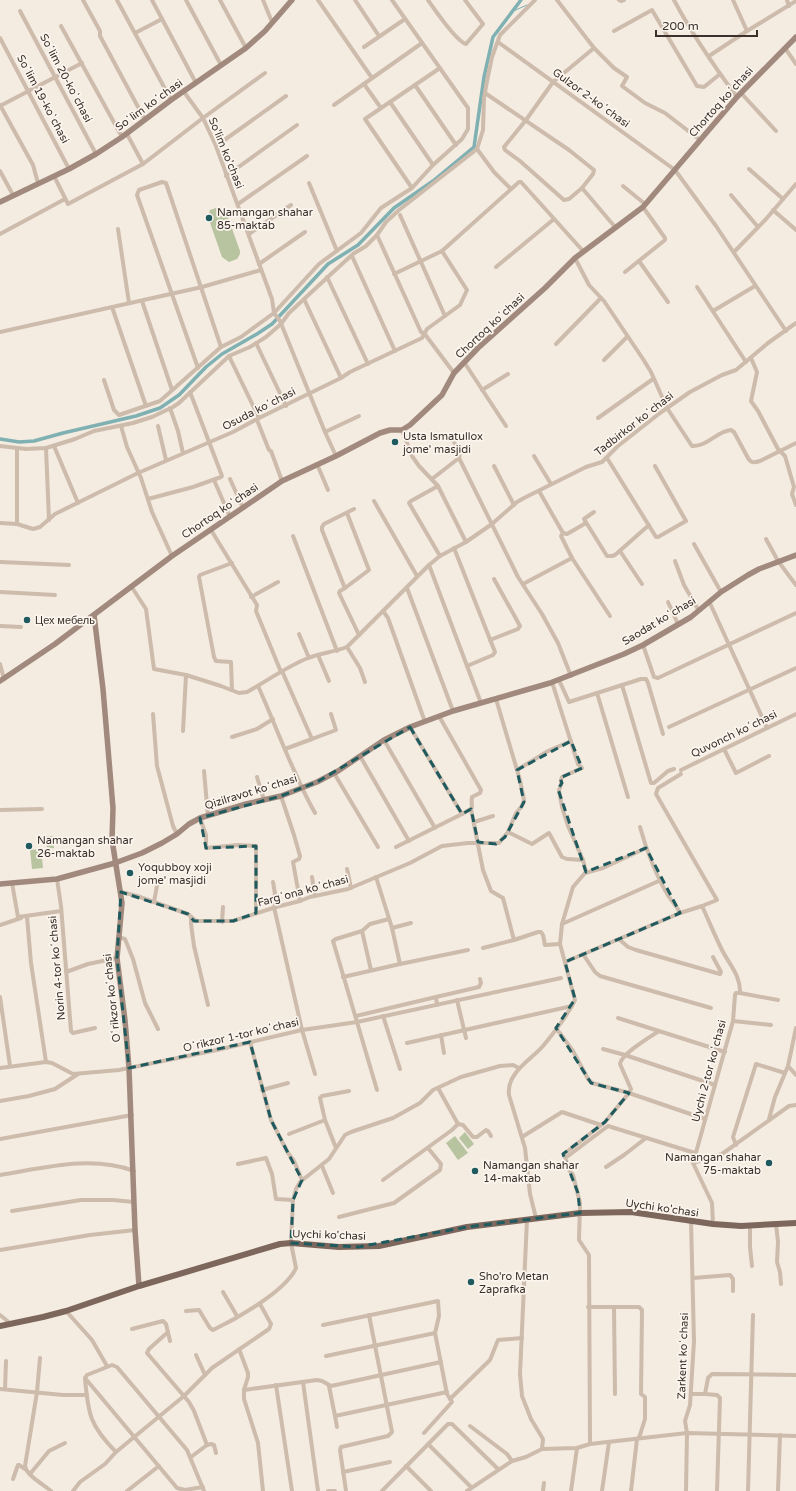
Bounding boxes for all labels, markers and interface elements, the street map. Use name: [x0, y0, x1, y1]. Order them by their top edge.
scale bar: [656, 12, 757, 38]
text: 200 m: [662, 19, 699, 33]
street label: Soʻlim 20-koʻchasi: [37, 32, 95, 124]
street label: Soʻlim 19-koʻchasi: [14, 53, 72, 145]
street label: Chortoq koʻchasi: [686, 64, 756, 140]
street label: Gulzor 2-koʻchasi: [550, 66, 632, 130]
street label: Soʻlim koʻchasi: [113, 76, 185, 134]
street label: So'lim ko'chasi: [206, 115, 246, 191]
place label: Namangan shahar 85-maktab: [217, 206, 314, 232]
marker: Namangan shahar 85-maktab: [204, 213, 214, 223]
street label: Chortoq koʻchasi: [453, 291, 527, 361]
street label: Osuda koʻchasi: [220, 385, 298, 433]
street label: Tadbirkor koʻchasi: [592, 389, 676, 459]
place label: Usta Ismatullox jome' masjidi: [402, 430, 483, 456]
marker: Usta Ismatullox jome' masjidi: [390, 437, 400, 447]
street label: Chortoq koʻchasi: [179, 481, 261, 541]
street label: Saodat koʻchasi: [620, 594, 698, 648]
place label: Цех мебель: [35, 614, 95, 627]
marker: Цех мебель: [22, 615, 32, 625]
street label: Quvonch koʻchasi: [689, 708, 779, 760]
street label: Qizilravot koʻchasi: [203, 772, 299, 812]
place label: Namangan shahar 26-maktab: [37, 834, 134, 860]
marker: Namangan shahar 26-maktab: [24, 841, 34, 851]
place label: Yoqubboy xoji jome' masjidi: [137, 861, 212, 887]
marker: Yoqubboy xoji jome' masjidi: [125, 868, 135, 878]
street label: Fargʻona koʻchasi: [256, 873, 350, 909]
street label: Norin 4-tor koʻchasi: [46, 915, 68, 1021]
street label: Oʻrikzor koʻchasi: [101, 953, 123, 1043]
street label: Oʻrikzor 1-tor koʻchasi: [182, 1015, 300, 1055]
street label: Uychi 2-tor koʻchasi: [689, 1019, 729, 1123]
place label: Namangan shahar 75-maktab: [665, 1151, 762, 1177]
marker: Namangan shahar 75-maktab: [764, 1158, 774, 1168]
place label: Namangan shahar 14-maktab: [483, 1159, 580, 1185]
marker: Namangan shahar 14-maktab: [470, 1166, 480, 1176]
street label: Uychi ko'chasi: [625, 1196, 699, 1220]
street label: Uychi ko'chasi: [292, 1227, 366, 1243]
place label: Sho'ro Metan Zaprafka: [479, 1270, 549, 1296]
marker: Sho'ro Metan Zaprafka: [466, 1277, 476, 1287]
street label: Zarkent koʻchasi: [675, 1312, 691, 1400]

